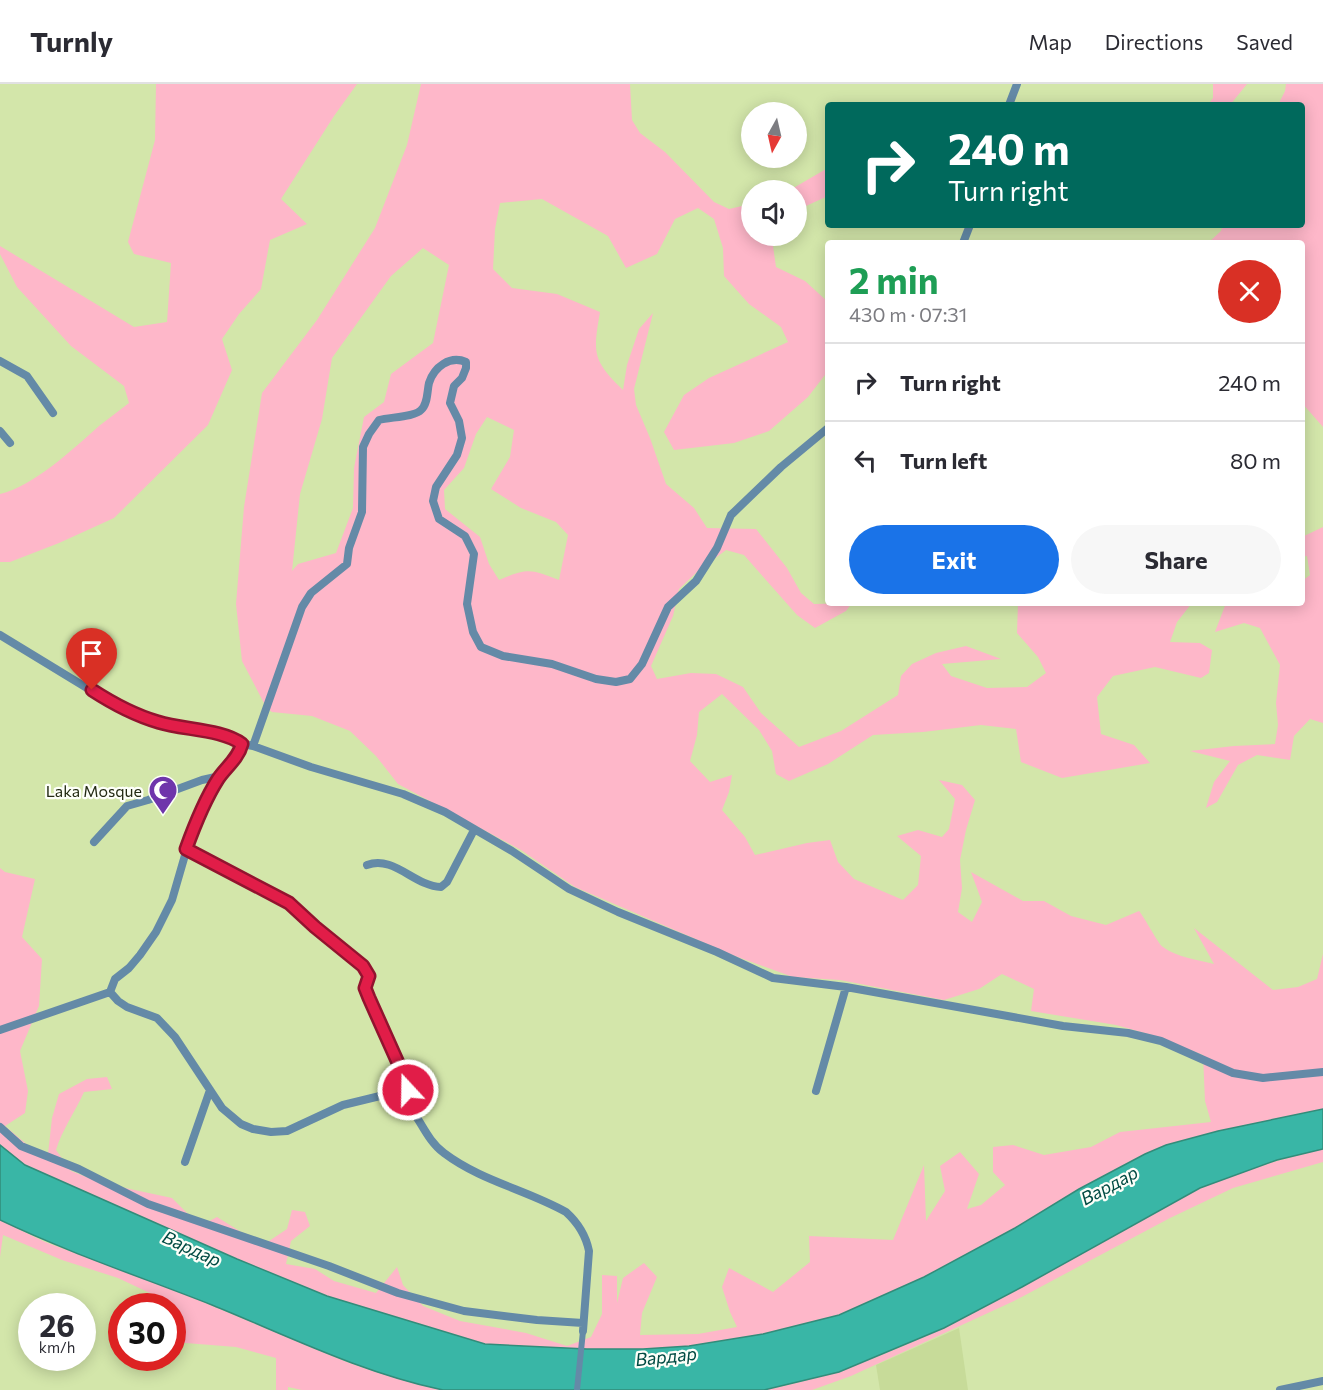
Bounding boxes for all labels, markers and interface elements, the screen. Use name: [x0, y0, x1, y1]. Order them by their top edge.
text: Turnly: [30, 24, 113, 58]
text: Map: [1029, 29, 1072, 54]
text: Directions: [1105, 29, 1203, 54]
text: Saved: [1236, 29, 1293, 54]
north arrow: [741, 102, 807, 168]
map controls: [741, 102, 807, 246]
text: 240 m: [948, 122, 1070, 174]
icon: right: [849, 126, 927, 204]
text: Turn right: [948, 174, 1068, 207]
button: sound: [741, 180, 807, 246]
text: 2 min: [849, 257, 939, 301]
button: close: [1218, 260, 1281, 323]
text: 430 m · 07:31: [849, 302, 967, 326]
icon: right: [849, 366, 882, 399]
text: Turn right: [900, 369, 1001, 396]
text: 240 m: [1218, 369, 1281, 396]
icon: left: [849, 444, 882, 477]
text: Turn left: [900, 447, 987, 474]
text: 80 m: [1230, 447, 1281, 474]
button: Exit: [849, 525, 1059, 594]
button: Share: [1071, 525, 1281, 594]
pin: [66, 628, 117, 690]
icon: arrive: [75, 637, 108, 670]
mosque icon: Laka Mosque: [147, 774, 179, 816]
place label: Laka Mosque: [46, 781, 142, 800]
position arrow: [376, 1058, 440, 1122]
water label: Вардар: [1077, 1161, 1141, 1209]
water label: Вардар: [159, 1225, 225, 1271]
speed limit sign: 30: [108, 1293, 186, 1371]
text: 26: [39, 1306, 75, 1343]
text: km/h: [39, 1338, 75, 1356]
water label: Вардар: [634, 1342, 698, 1370]

